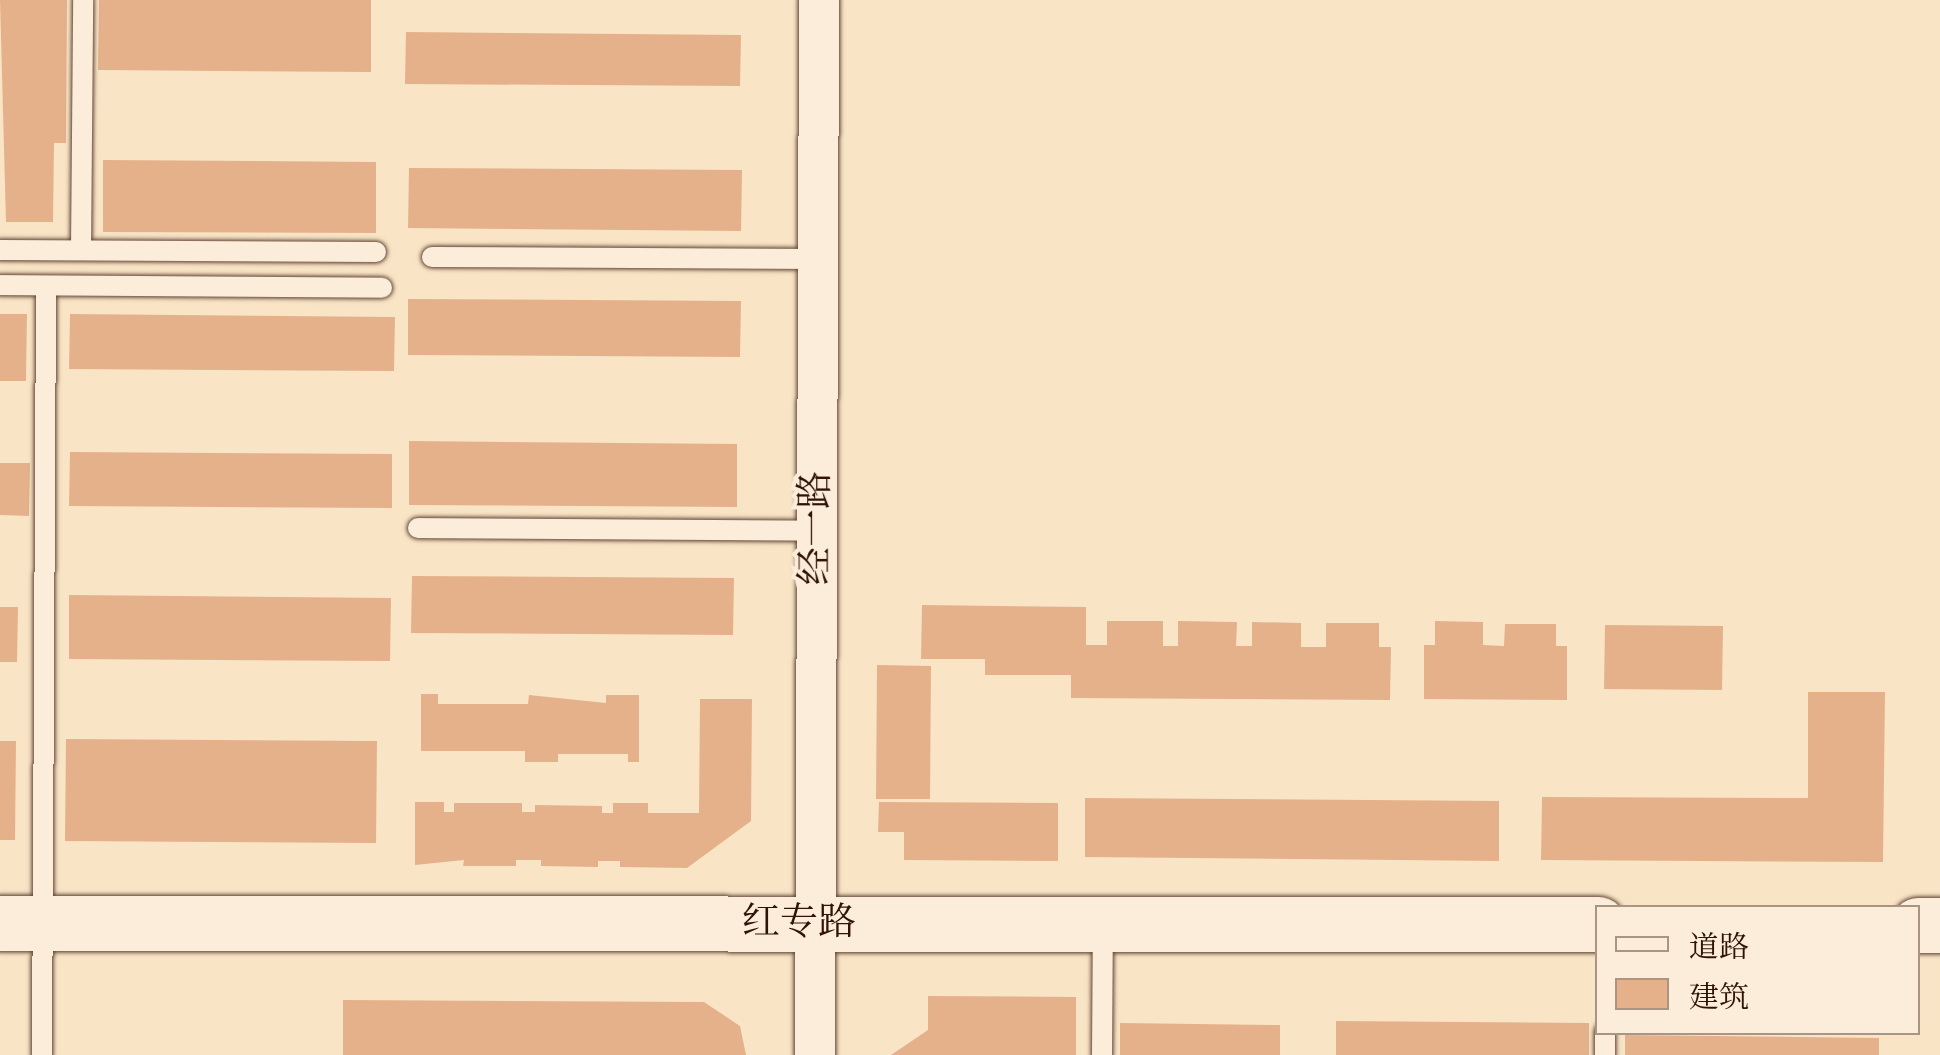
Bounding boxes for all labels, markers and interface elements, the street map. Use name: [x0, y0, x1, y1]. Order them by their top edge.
street label: 经一路: [794, 471, 840, 585]
street label: 红专路: [742, 901, 856, 947]
legend: [1595, 905, 1920, 1035]
text: 道路: [1689, 930, 1749, 967]
text: 建筑: [1689, 980, 1749, 1017]

